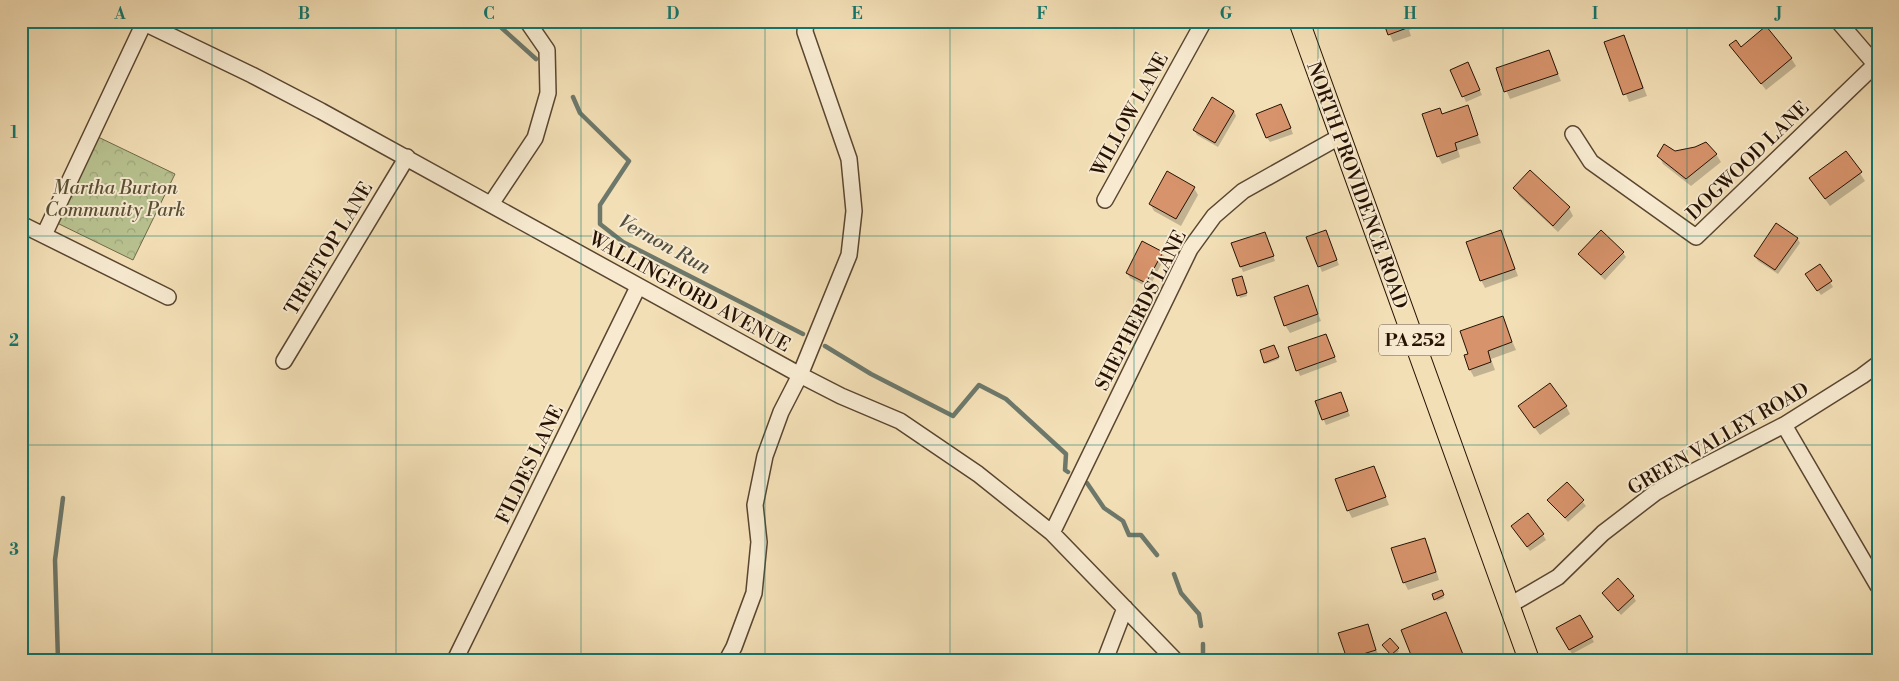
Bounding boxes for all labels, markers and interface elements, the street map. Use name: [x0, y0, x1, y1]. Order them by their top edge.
text: A: [113, 4, 126, 24]
text: B: [298, 4, 310, 24]
text: C: [483, 4, 495, 24]
text: D: [667, 4, 680, 24]
text: E: [851, 4, 863, 24]
text: F: [1036, 4, 1048, 24]
text: G: [1220, 4, 1233, 24]
text: H: [1403, 4, 1417, 24]
text: I: [1592, 4, 1598, 24]
text: J: [1774, 4, 1782, 24]
street label: WILLOW LANE: [1085, 48, 1174, 182]
street label: NORTH PROVIDENCE ROAD: [1301, 59, 1413, 312]
street label: DOGWOOD LANE: [1681, 96, 1814, 225]
text: 1: [10, 123, 18, 143]
park label: Martha Burton Community Park: [45, 176, 185, 222]
street label: TREETOP LANE: [280, 177, 378, 320]
water label: Vernon Run: [614, 210, 716, 281]
street label: WALLINGFORD AVENUE: [584, 226, 794, 357]
street label: SHEPHERDS LANE: [1090, 226, 1192, 395]
road number: PA 252: [1379, 324, 1451, 356]
text: 2: [9, 331, 19, 351]
street label: GREEN VALLEY ROAD: [1624, 377, 1813, 501]
street label: FILDES LANE: [491, 401, 569, 528]
text: 3: [9, 540, 19, 560]

